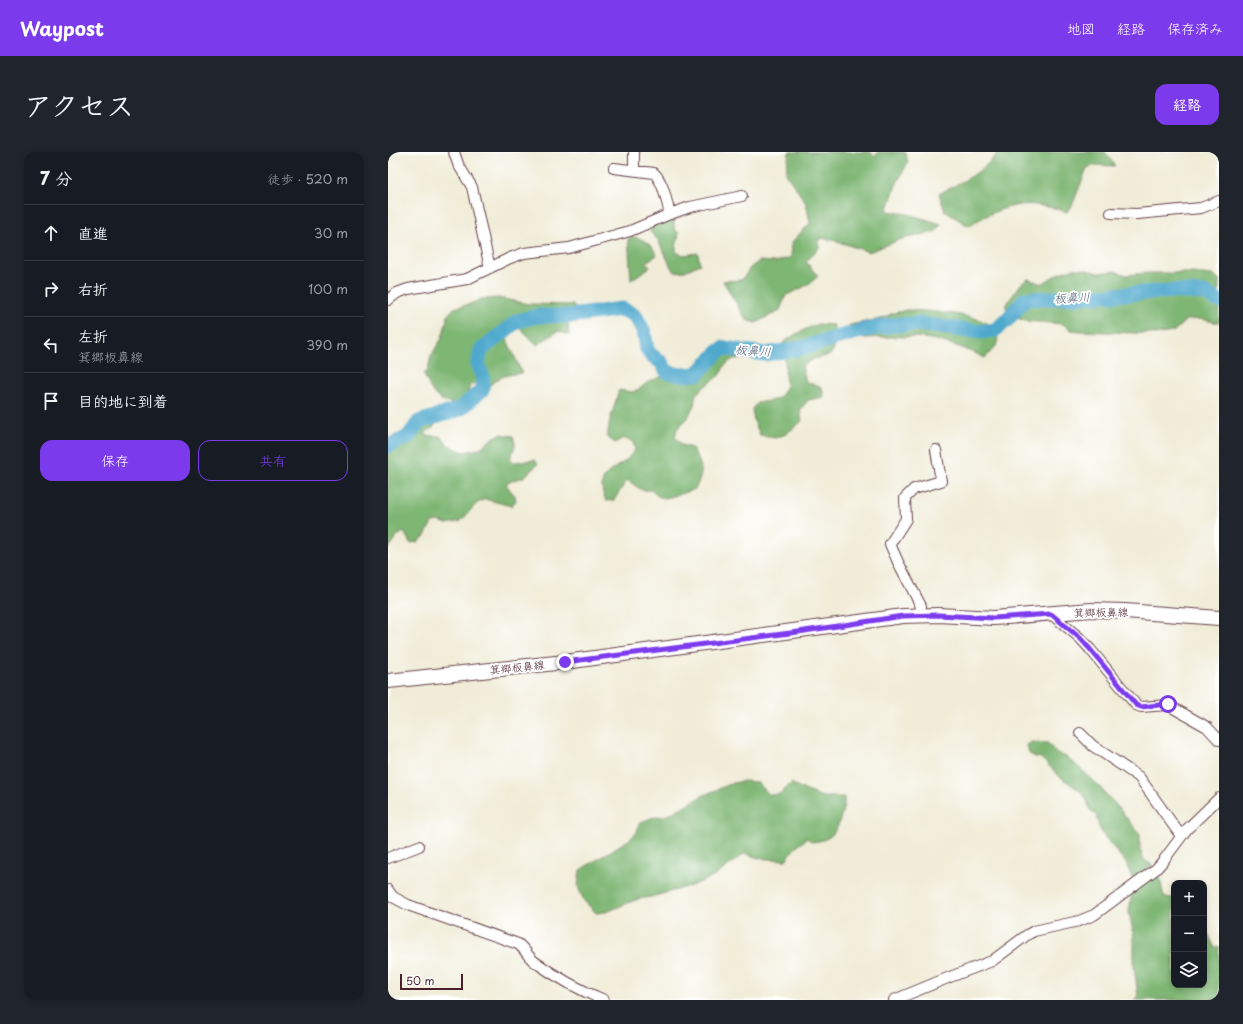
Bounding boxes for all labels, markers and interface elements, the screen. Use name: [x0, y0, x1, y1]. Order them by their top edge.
text: Waypost: [20, 14, 104, 42]
text: 地図: [1067, 18, 1095, 39]
text: 経路: [1117, 18, 1145, 39]
text: 保存済み: [1167, 18, 1223, 39]
text: アクセス: [24, 83, 134, 126]
button: 経路: [1155, 84, 1219, 125]
text: 7 分: [40, 165, 72, 191]
text: 徒歩 · 520 m: [268, 169, 348, 188]
text: 直進: [78, 221, 108, 244]
icon: ahead: [40, 222, 62, 244]
text: 30 m: [314, 223, 348, 242]
text: 右折: [78, 277, 108, 300]
icon: right: [40, 278, 62, 300]
text: 100 m: [308, 279, 348, 298]
water label: 板鼻川: [1054, 287, 1090, 307]
text: 左折: [78, 324, 108, 347]
icon: left: [40, 334, 62, 356]
text: 390 m: [306, 335, 348, 354]
water label: 板鼻川: [734, 340, 772, 360]
text: 箕郷板鼻線: [78, 347, 143, 366]
text: 目的地に到着: [78, 389, 168, 412]
icon: arrive: [40, 390, 62, 412]
button: 保存: [40, 440, 190, 481]
button: 共有: [198, 440, 348, 481]
street label: 箕郷板鼻線: [1073, 603, 1129, 621]
route end: [556, 653, 574, 671]
street label: 箕郷板鼻線: [489, 656, 545, 678]
route start: [1159, 695, 1177, 713]
map controls: [1171, 880, 1207, 988]
button: +: [1171, 880, 1207, 916]
button: −: [1171, 916, 1207, 952]
button: layers: [1171, 952, 1207, 988]
scale bar: [400, 972, 463, 991]
text: 50 m: [406, 972, 435, 989]

